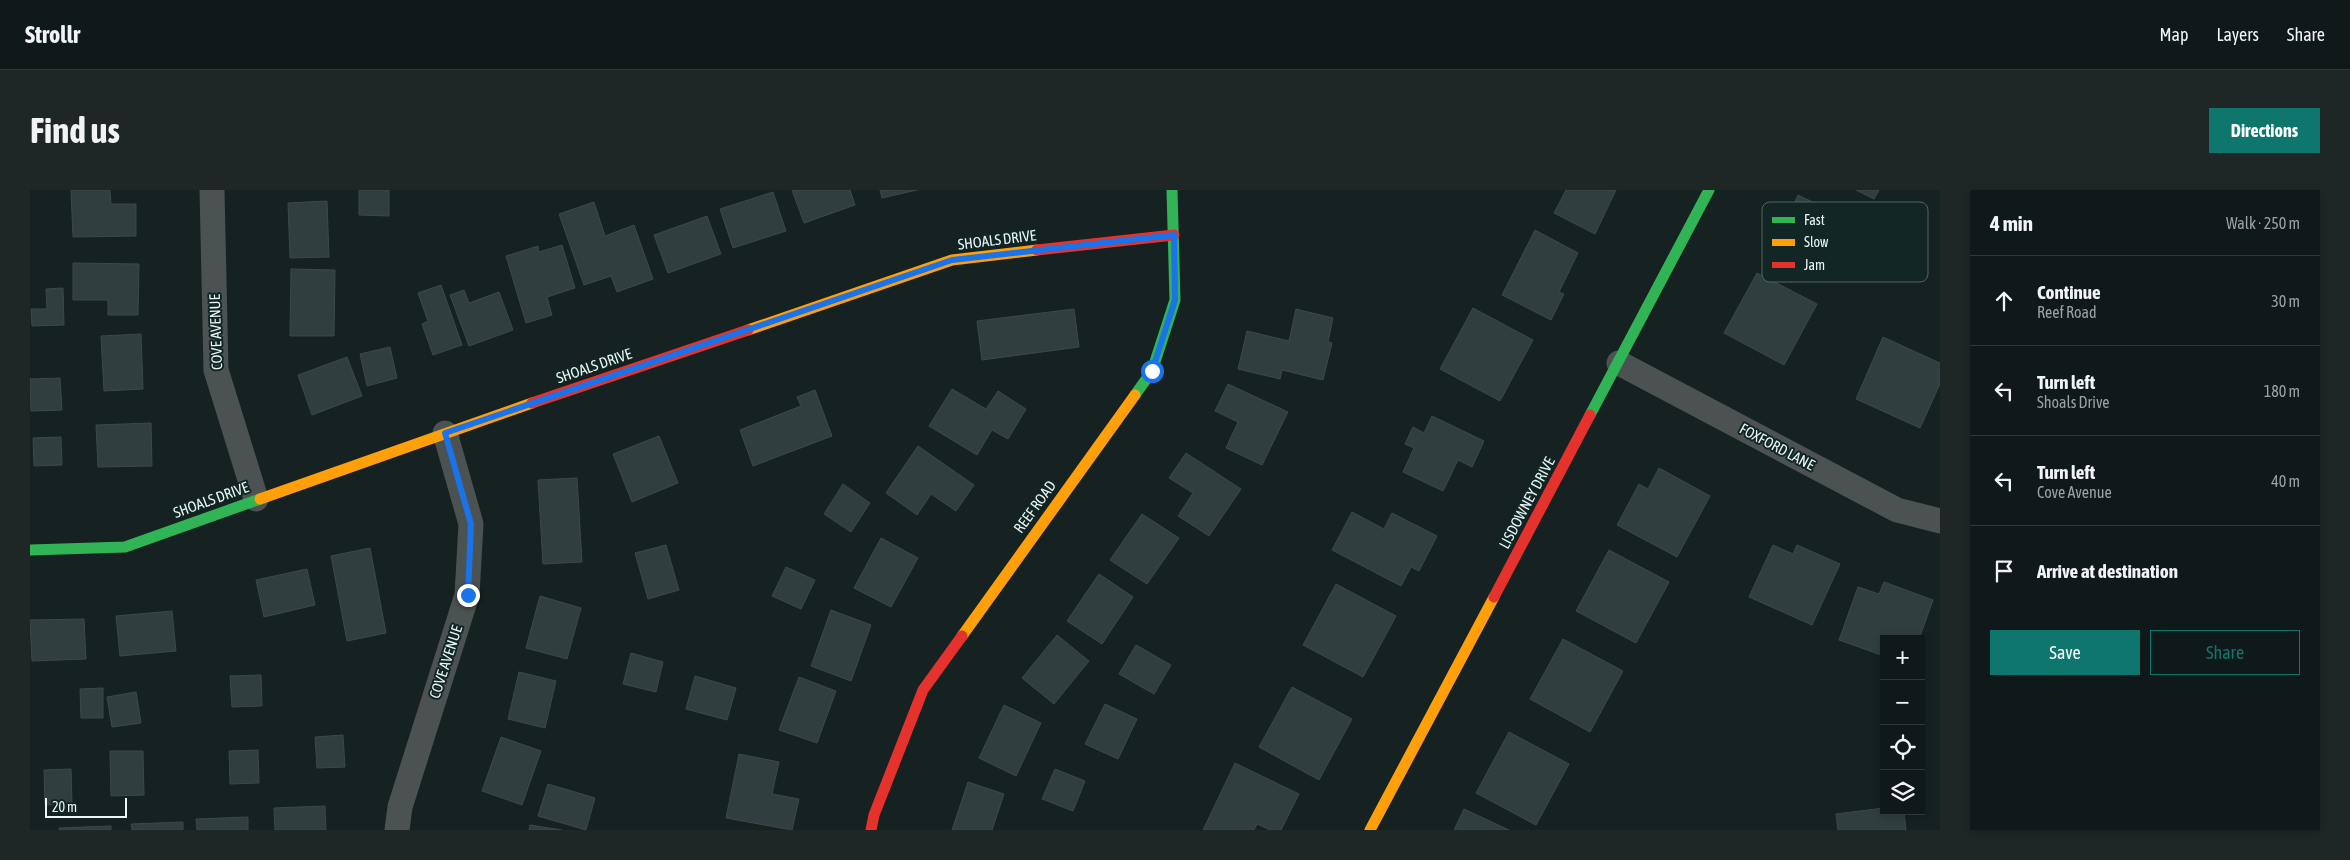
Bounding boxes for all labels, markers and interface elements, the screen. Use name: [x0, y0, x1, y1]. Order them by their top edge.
text: Strollr: [25, 21, 80, 48]
text: Map: [2159, 24, 2188, 45]
text: Layers: [2216, 24, 2259, 45]
text: Share: [2287, 24, 2325, 45]
button: Directions: [2209, 108, 2320, 153]
text: Find us: [30, 110, 120, 150]
legend: [1762, 202, 1928, 282]
text: 4 min: [1990, 211, 2033, 235]
text: Fast: [1804, 212, 1825, 228]
text: Walk · 250 m: [2226, 214, 2300, 232]
street label: SHOALS DRIVE: [957, 226, 1038, 253]
text: Slow: [1804, 234, 1829, 250]
text: Jam: [1804, 257, 1825, 273]
text: Continue: [2037, 281, 2101, 303]
icon: ahead: [1990, 287, 2018, 315]
text: 30 m: [2271, 292, 2300, 310]
street label: COVE AVENUE: [206, 293, 225, 370]
text: Reef Road: [2037, 303, 2097, 321]
street label: SHOALS DRIVE: [554, 344, 634, 386]
route start: [1141, 360, 1164, 383]
text: Turn left: [2037, 371, 2095, 393]
icon: left: [1990, 377, 2018, 405]
text: 180 m: [2264, 382, 2300, 400]
text: Shoals Drive: [2037, 393, 2110, 411]
street label: FOXFORD LANE: [1737, 420, 1818, 474]
street label: LISDOWNEY DRIVE: [1495, 454, 1558, 551]
text: Turn left: [2037, 461, 2095, 483]
icon: left: [1990, 467, 2018, 495]
text: 40 m: [2271, 472, 2300, 490]
street label: REEF ROAD: [1010, 477, 1059, 536]
street label: SHOALS DRIVE: [171, 478, 251, 521]
text: Cove Avenue: [2037, 483, 2112, 501]
icon: arrive: [1990, 557, 2018, 585]
text: Arrive at destination: [2037, 560, 2178, 582]
route end: [457, 584, 480, 607]
street label: COVE AVENUE: [426, 623, 465, 700]
button: Save: [1990, 630, 2140, 675]
button: Share: [2150, 630, 2300, 675]
map controls: [1880, 635, 1925, 815]
button: +: [1880, 635, 1925, 680]
button: −: [1880, 680, 1925, 725]
button: locate: [1880, 725, 1925, 770]
button: layers: [1880, 770, 1925, 815]
scale bar: [45, 795, 128, 818]
text: 20 m: [52, 799, 77, 815]

